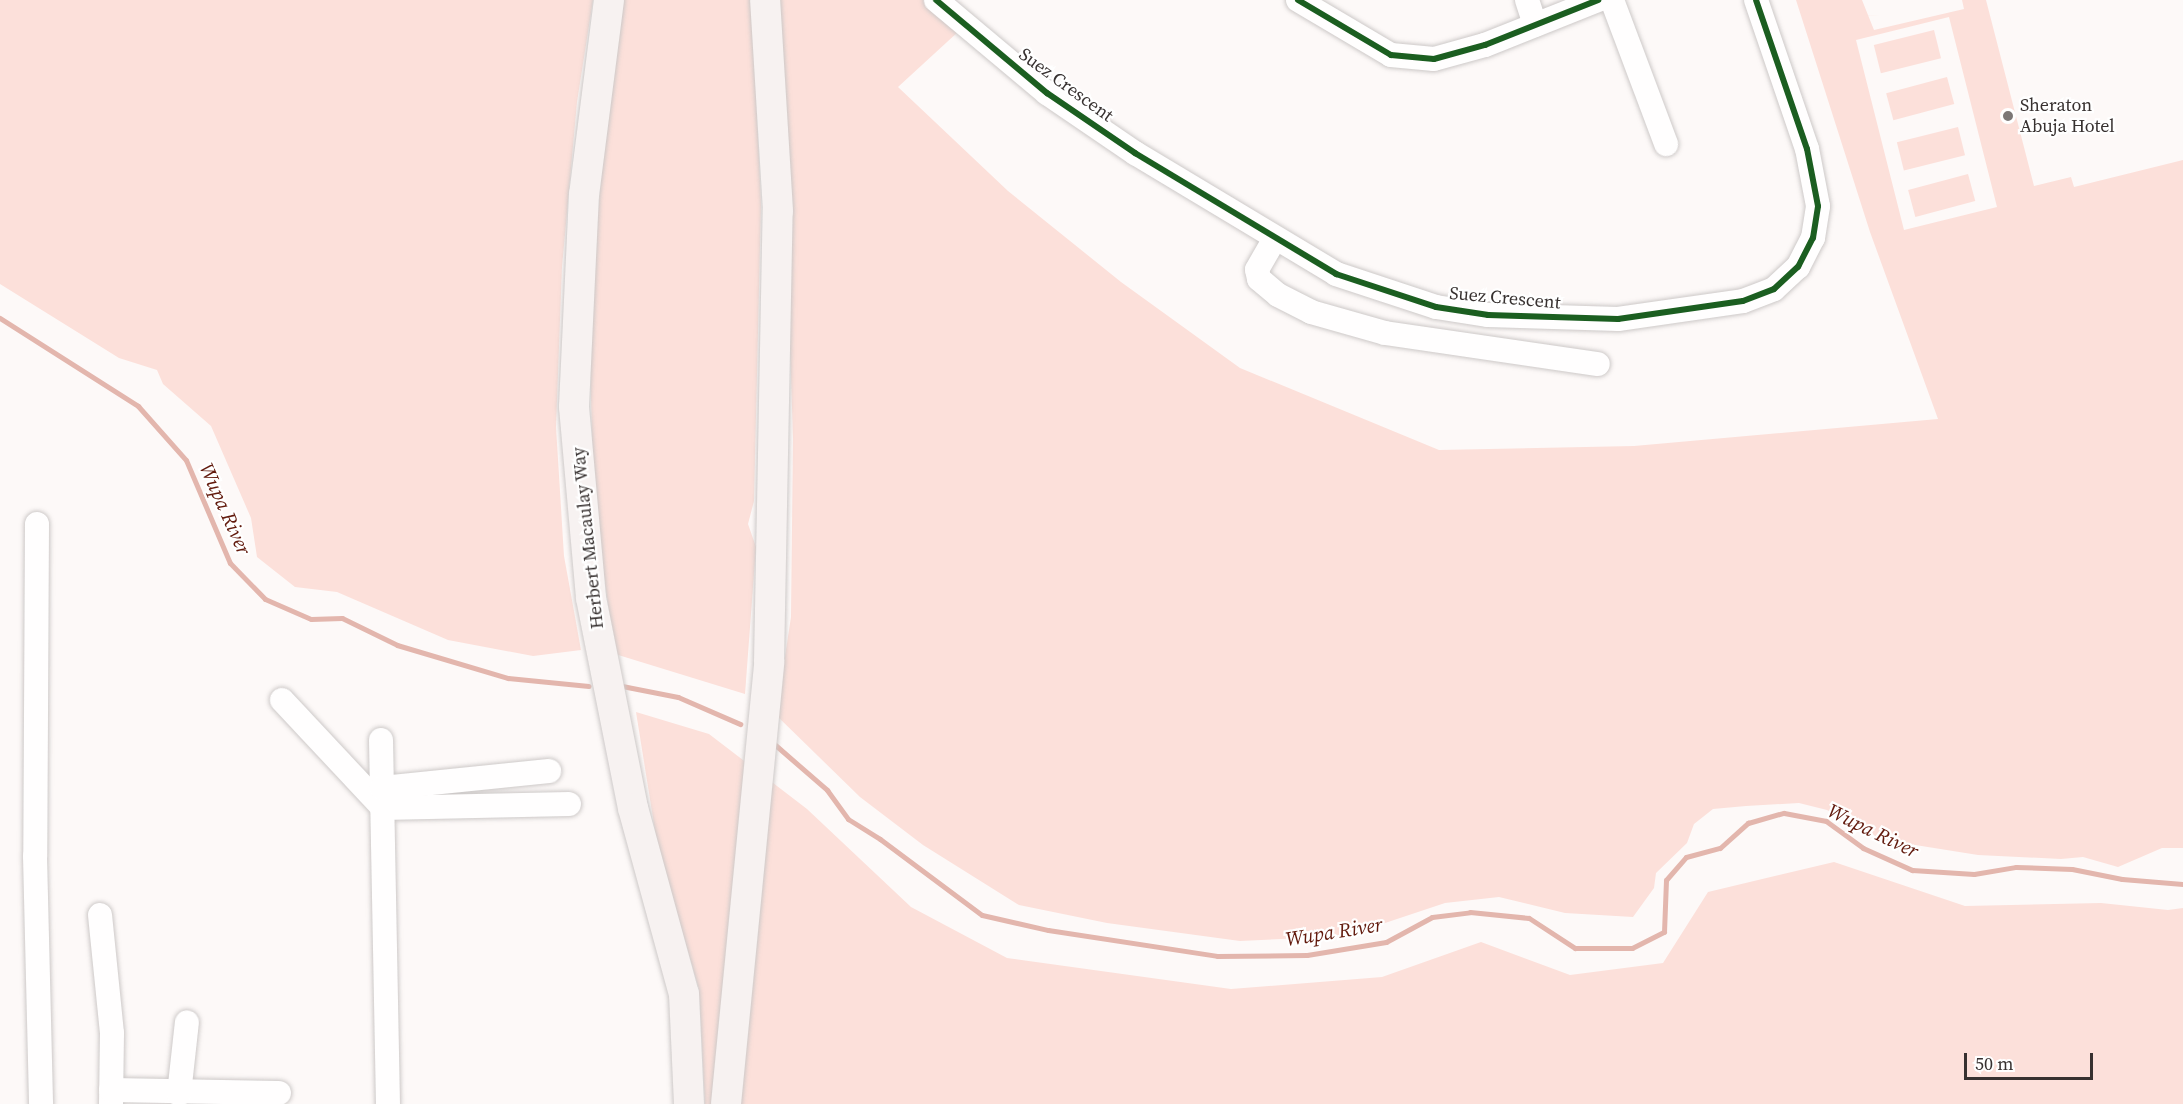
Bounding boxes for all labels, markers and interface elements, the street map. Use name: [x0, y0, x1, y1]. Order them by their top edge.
street label: Suez Crescent: [1015, 44, 1117, 126]
place label: Sheraton Abuja Hotel: [2020, 95, 2115, 138]
marker: Sheraton Abuja Hotel: [2001, 109, 2015, 123]
street label: Suez Crescent: [1449, 282, 1561, 314]
street label: Herbert Macaulay Way: [568, 446, 608, 630]
water label: Wupa River: [194, 459, 256, 559]
water label: Wupa River: [1824, 799, 1922, 863]
water label: Wupa River: [1284, 912, 1384, 952]
scale bar: [1967, 1041, 2096, 1079]
text: 50 m: [1975, 1051, 2013, 1076]

